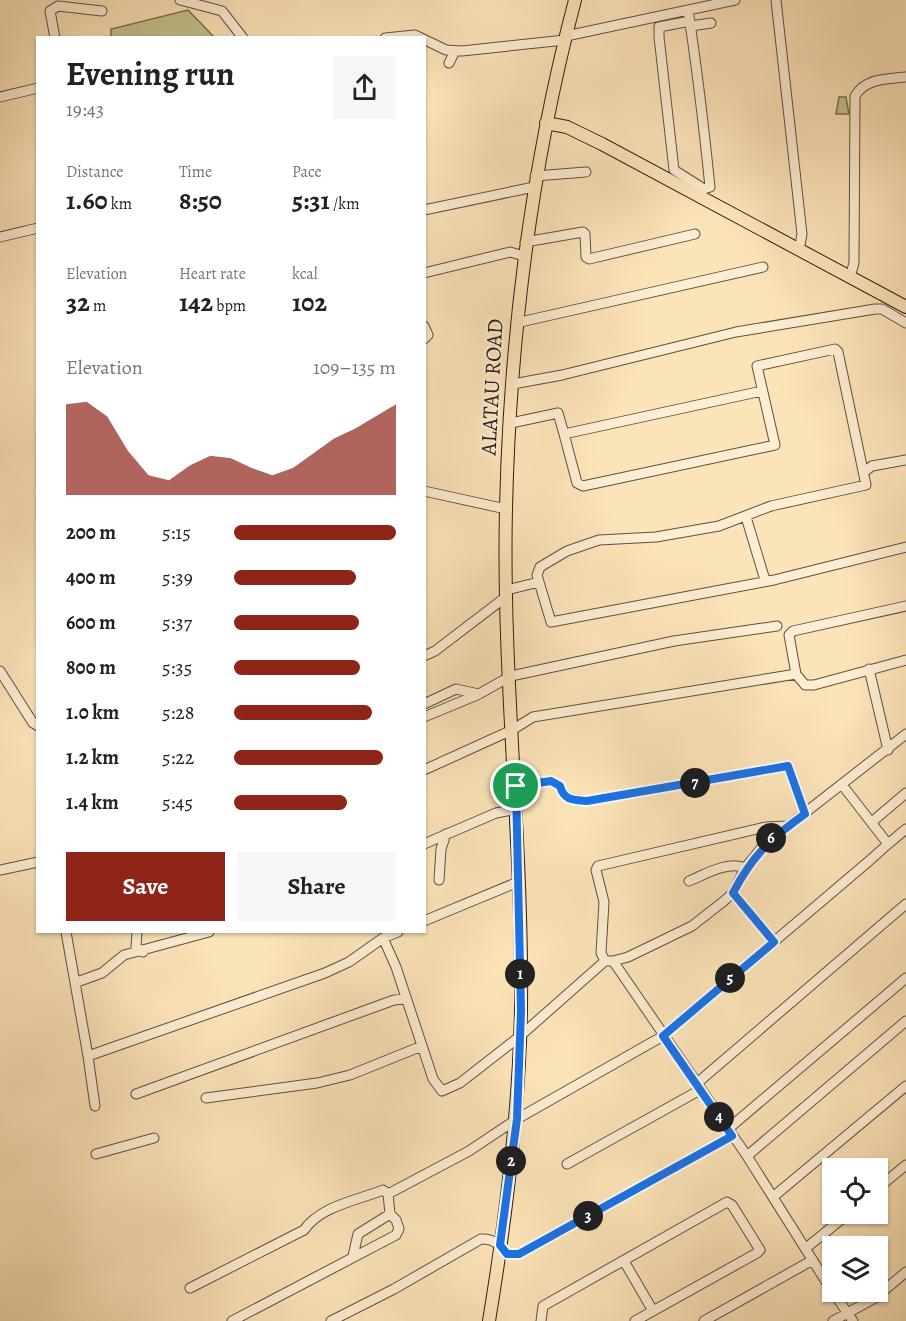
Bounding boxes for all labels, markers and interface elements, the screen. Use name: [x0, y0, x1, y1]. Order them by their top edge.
text: Evening run: [66, 51, 235, 96]
button: share: [333, 56, 396, 119]
text: 19:43: [66, 96, 104, 123]
text: Distance: [66, 161, 123, 183]
text: Time: [179, 161, 212, 183]
text: Pace: [292, 161, 322, 183]
text: 1.60: [66, 183, 108, 218]
text: 8:50: [179, 183, 222, 218]
text: 5:31: [292, 183, 330, 218]
text: km: [108, 193, 132, 215]
text: /km: [330, 193, 359, 215]
text: Elevation: [66, 263, 127, 285]
text: Heart rate: [179, 263, 246, 285]
text: kcal: [292, 263, 318, 285]
text: 32: [66, 285, 90, 320]
text: 142: [179, 285, 213, 320]
text: 102: [292, 285, 327, 320]
text: m: [90, 295, 106, 317]
text: bpm: [213, 295, 246, 317]
street label: ALATAU ROAD: [473, 318, 511, 457]
text: Elevation: [66, 354, 143, 381]
text: 109–135 m: [313, 354, 396, 381]
text: 200 m: [66, 519, 116, 546]
text: 5:15: [162, 519, 191, 546]
text: 400 m: [66, 564, 116, 591]
text: 5:39: [162, 564, 193, 591]
text: 600 m: [66, 609, 116, 636]
text: 5:37: [162, 609, 192, 636]
text: 800 m: [66, 654, 116, 681]
text: 5:35: [162, 654, 192, 681]
text: 1.0 km: [66, 699, 119, 726]
text: 5:28: [162, 699, 195, 726]
text: 1.2 km: [66, 744, 119, 771]
text: 5:22: [162, 744, 194, 771]
pin: [490, 760, 541, 811]
pin: 7: [680, 768, 710, 798]
icon: arrive: [499, 769, 532, 802]
text: 7: [692, 772, 698, 794]
text: 1.4 km: [66, 789, 119, 816]
text: 5:45: [162, 789, 193, 816]
pin: 6: [756, 823, 786, 853]
text: 6: [767, 827, 775, 849]
button: Save: [66, 852, 225, 921]
button: Share: [237, 852, 396, 921]
pin: 1: [505, 959, 535, 989]
text: 1: [517, 963, 523, 985]
pin: 5: [715, 963, 745, 993]
text: 5: [727, 967, 733, 989]
pin: 4: [704, 1102, 734, 1132]
text: 4: [715, 1106, 723, 1128]
pin: 2: [496, 1146, 526, 1176]
text: 2: [507, 1150, 515, 1172]
map controls: [822, 1158, 888, 1302]
button: locate: [822, 1158, 888, 1224]
pin: 3: [573, 1201, 603, 1231]
text: 3: [585, 1205, 591, 1227]
button: layers: [822, 1236, 888, 1302]

